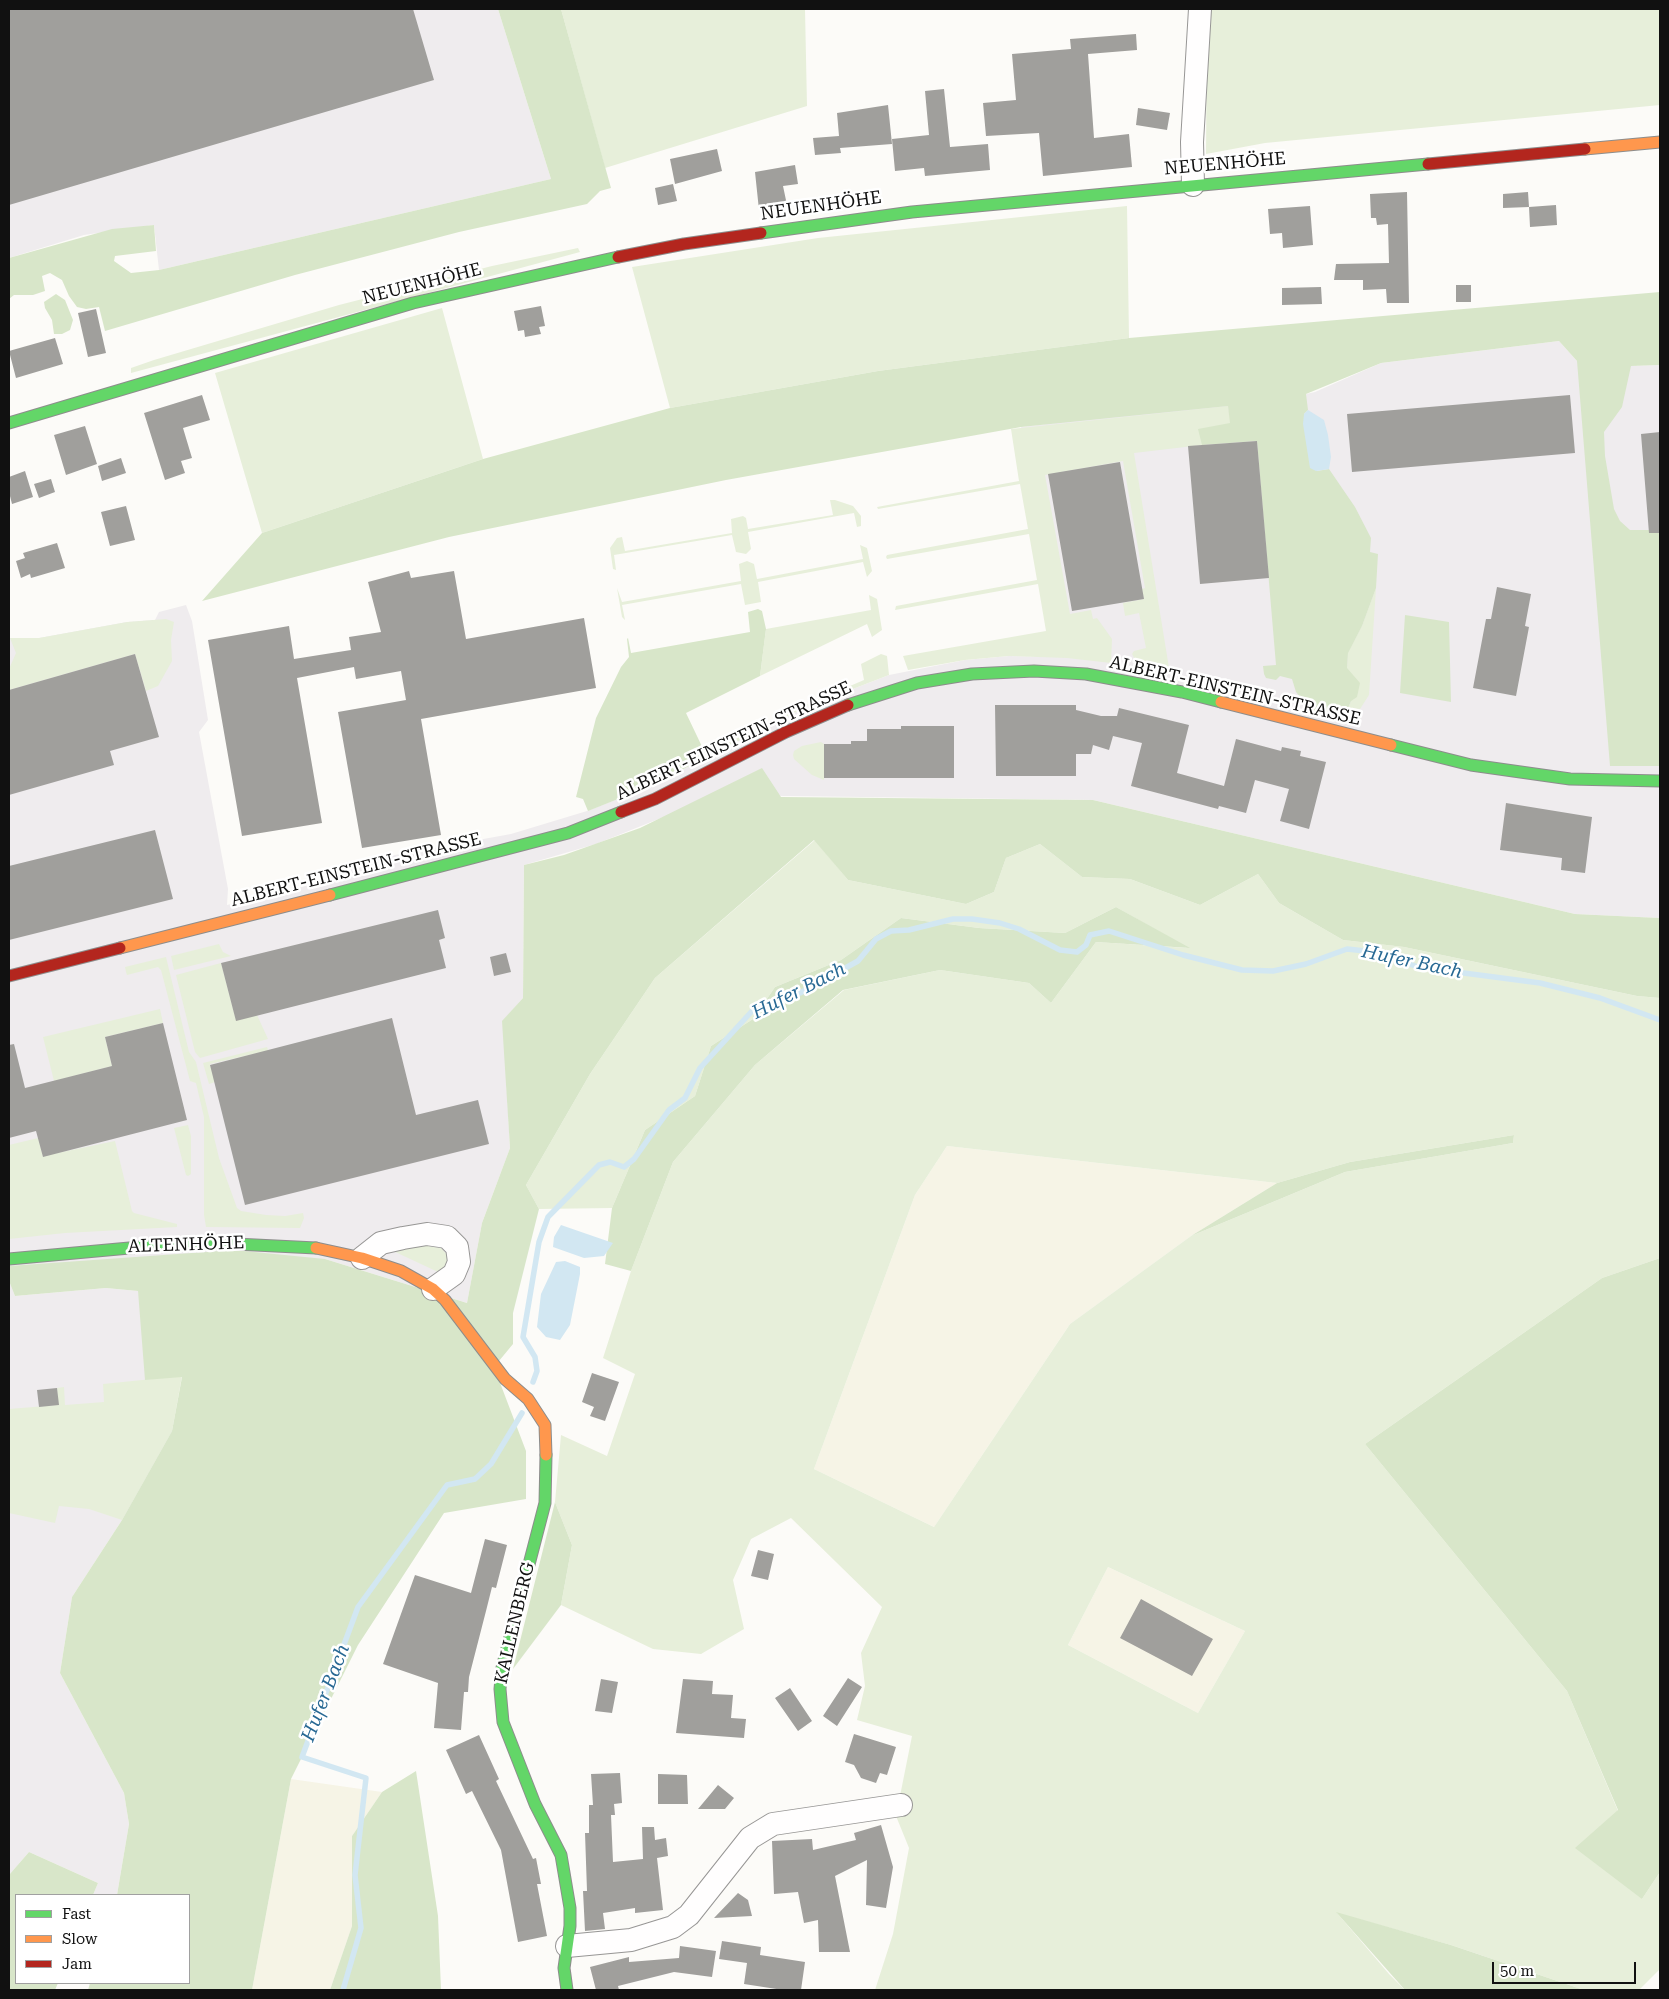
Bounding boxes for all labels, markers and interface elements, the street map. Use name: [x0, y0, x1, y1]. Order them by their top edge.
street label: NEUENHÖHE: [1163, 148, 1287, 180]
street label: NEUENHÖHE: [759, 187, 883, 225]
street label: NEUENHÖHE: [360, 259, 484, 309]
street label: ALBERT-EINSTEIN-STRASSE: [1107, 652, 1363, 730]
street label: ALBERT-EINSTEIN-STRASSE: [613, 677, 855, 805]
street label: ALBERT-EINSTEIN-STRASSE: [229, 828, 483, 912]
water label: Hufer Bach: [1360, 940, 1464, 984]
water label: Hufer Bach: [748, 958, 850, 1024]
street label: ALTENHÖHE: [127, 1232, 245, 1258]
street label: KALLENBERG: [491, 1560, 539, 1686]
water label: Hufer Bach: [297, 1641, 355, 1745]
legend: [15, 1894, 190, 1984]
text: Fast: [62, 1905, 91, 1923]
text: Slow: [62, 1930, 97, 1948]
scale bar: [1494, 1952, 1638, 1984]
text: Jam: [62, 1955, 92, 1973]
text: 50 m: [1500, 1962, 1534, 1980]

